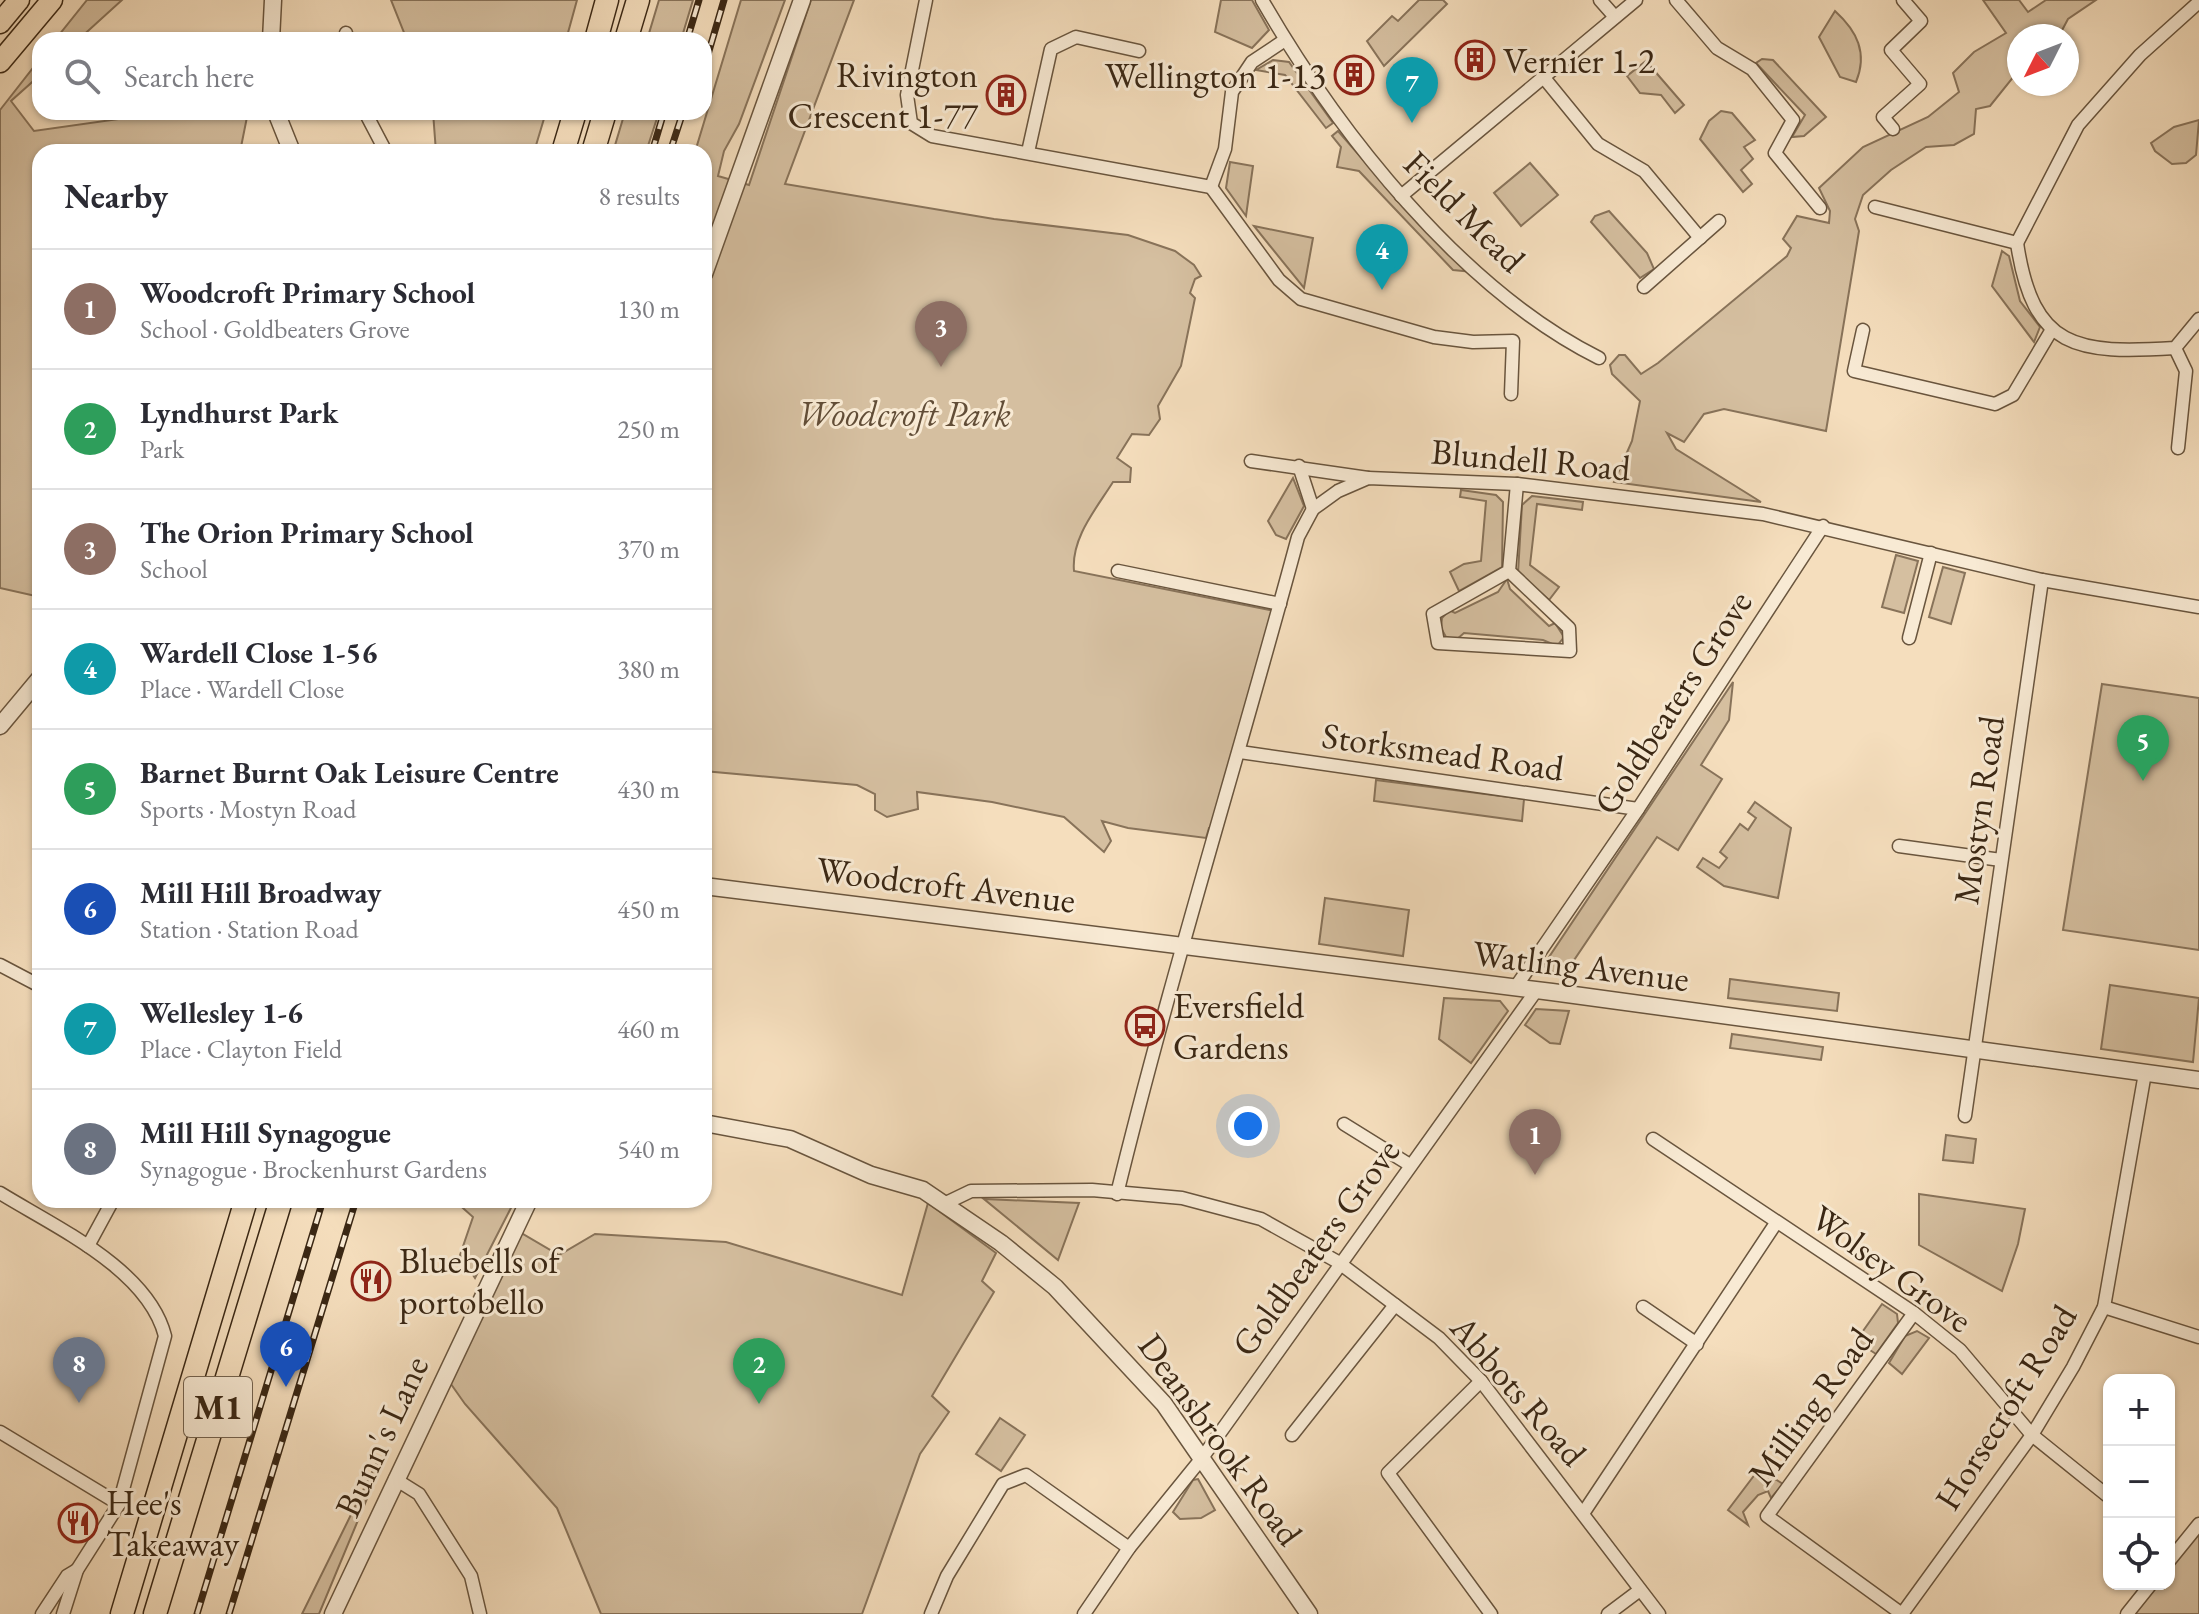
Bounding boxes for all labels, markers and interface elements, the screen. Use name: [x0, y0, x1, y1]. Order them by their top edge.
north arrow: [2007, 24, 2079, 96]
search box: [32, 32, 712, 120]
place label: Vernier 1-2: [1503, 37, 1655, 84]
building icon: Vernier 1-2: [1454, 39, 1496, 81]
place label: Rivington Crescent 1-77: [788, 51, 979, 139]
place label: Wellington 1-13: [1105, 52, 1326, 99]
icon: search: [60, 54, 104, 98]
building icon: Wellington 1-13: [1333, 54, 1375, 96]
text: Search here: [124, 57, 254, 96]
pin: 7: [1386, 57, 1438, 123]
building icon: Rivington Crescent 1-77: [985, 74, 1027, 116]
street label: Field Mead: [1394, 140, 1536, 283]
text: Nearby: [64, 174, 168, 218]
text: 8 results: [599, 179, 680, 213]
pin: 4: [1356, 224, 1408, 290]
text: Woodcroft Primary School: [140, 273, 475, 312]
text: 1: [83, 292, 97, 326]
text: 130 m: [617, 292, 680, 326]
pin: 3: [915, 301, 967, 367]
text: School · Goldbeaters Grove: [140, 312, 410, 346]
park label: Woodcroft Park: [797, 390, 1011, 437]
text: Lyndhurst Park: [140, 393, 338, 432]
text: 2: [83, 412, 97, 446]
text: 250 m: [617, 412, 680, 446]
street label: Blundell Road: [1429, 427, 1633, 492]
text: Park: [140, 432, 184, 466]
text: The Orion Primary School: [140, 513, 474, 552]
text: 3: [83, 532, 97, 566]
text: 370 m: [617, 532, 680, 566]
text: School: [140, 552, 208, 586]
street label: Goldbeaters Grove: [1582, 581, 1762, 823]
text: Wardell Close 1-56: [140, 633, 377, 672]
text: 4: [83, 652, 97, 686]
text: 380 m: [617, 652, 680, 686]
text: Place · Wardell Close: [140, 672, 344, 706]
street label: Storksmead Road: [1319, 711, 1568, 792]
street label: Mostyn Road: [1942, 712, 2015, 907]
pin: 5: [2117, 715, 2169, 781]
text: Barnet Burnt Oak Leisure Centre: [140, 753, 559, 792]
text: 5: [83, 772, 97, 806]
text: 430 m: [617, 772, 680, 806]
text: Sports · Mostyn Road: [140, 792, 356, 826]
street label: Woodcroft Avenue: [814, 845, 1078, 924]
text: Mill Hill Broadway: [140, 873, 381, 912]
text: 6: [83, 892, 97, 926]
text: 450 m: [617, 892, 680, 926]
text: Station · Station Road: [140, 912, 359, 946]
street label: Watling Avenue: [1470, 929, 1692, 1002]
place label: Eversfield Gardens: [1173, 982, 1305, 1070]
text: Wellesley 1-6: [140, 993, 303, 1032]
bus stop icon: Eversfield Gardens: [1124, 1005, 1166, 1047]
text: 7: [83, 1012, 97, 1046]
text: 460 m: [617, 1012, 680, 1046]
text: Place · Clayton Field: [140, 1032, 342, 1066]
your location: [1228, 1106, 1268, 1146]
pin: 1: [1509, 1109, 1561, 1175]
text: Mill Hill Synagogue: [140, 1113, 391, 1152]
street label: Goldbeaters Grove: [1221, 1129, 1410, 1365]
text: 8: [83, 1132, 97, 1166]
text: 540 m: [617, 1132, 680, 1166]
text: Synagogue · Brockenhurst Gardens: [140, 1152, 487, 1186]
street label: Wolsey Grove: [1802, 1194, 1982, 1343]
place label: Bluebells of portobello: [399, 1237, 564, 1325]
restaurant icon: Bluebells of portobello: [350, 1260, 392, 1302]
street label: Horsecroft Road: [1924, 1295, 2088, 1519]
street label: Abbots Road: [1439, 1304, 1598, 1476]
street label: Milling Road: [1737, 1317, 1884, 1495]
pin: 6: [260, 1321, 312, 1387]
street label: Deansbrook Road: [1128, 1324, 1314, 1555]
pin: 8: [53, 1337, 105, 1403]
pin: 2: [733, 1338, 785, 1404]
street label: Bunn's Lane: [324, 1348, 439, 1524]
map controls: [2103, 1374, 2175, 1590]
button: +: [2103, 1374, 2175, 1446]
road number: M1: [184, 1377, 252, 1437]
button: −: [2103, 1446, 2175, 1518]
place label: Hee's Takeaway: [106, 1479, 239, 1567]
restaurant icon: Hee's Takeaway: [57, 1502, 99, 1544]
button: locate: [2103, 1518, 2175, 1590]

